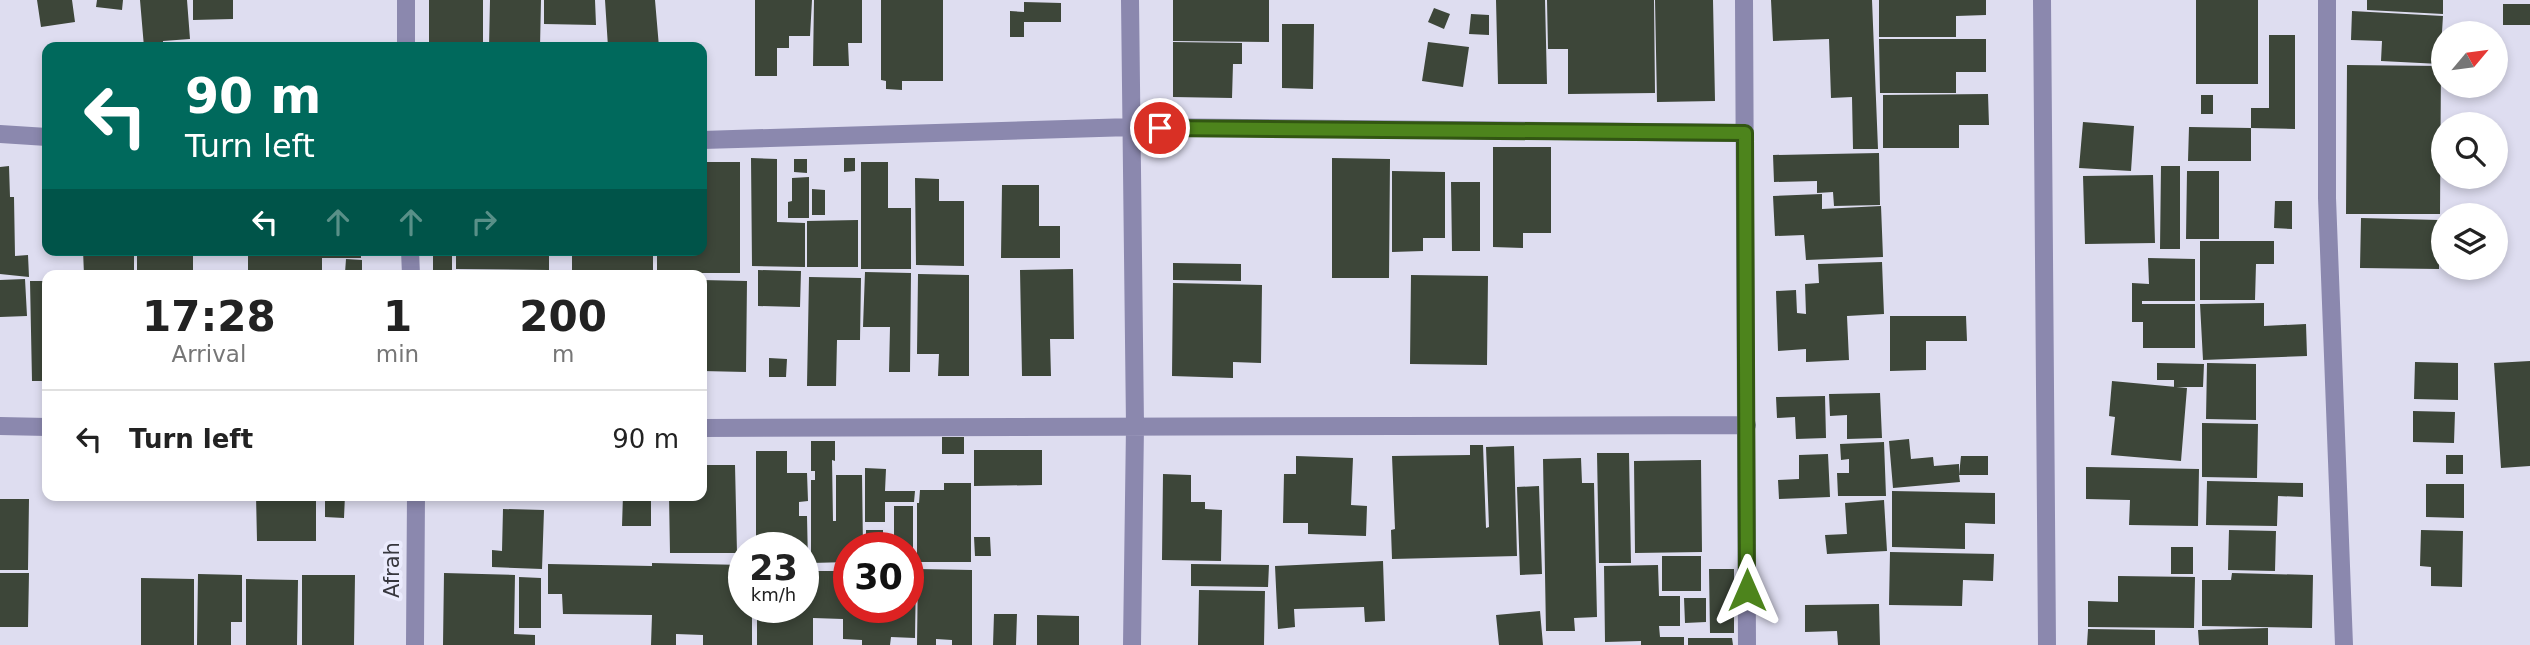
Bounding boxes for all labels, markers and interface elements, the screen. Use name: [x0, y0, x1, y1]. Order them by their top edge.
north arrow: [2431, 21, 2508, 98]
map controls: [2431, 21, 2508, 280]
text: 90 m: [185, 68, 321, 125]
icon: left: [70, 70, 161, 161]
pin: [1130, 98, 1190, 158]
icon: arrive: [1141, 109, 1179, 147]
button: search: [2431, 112, 2508, 189]
text: Turn left: [185, 127, 315, 165]
icon: left: [246, 203, 284, 241]
icon: ahead: [319, 203, 357, 241]
icon: ahead: [392, 203, 430, 241]
icon: right: [465, 203, 503, 241]
button: layers: [2431, 203, 2508, 280]
text: 17:28: [142, 292, 276, 341]
text: 1: [383, 292, 412, 341]
text: 200: [519, 292, 607, 341]
text: Arrival: [172, 341, 246, 367]
text: min: [376, 341, 419, 367]
text: m: [552, 341, 574, 367]
icon: left: [70, 420, 108, 458]
text: Turn left: [129, 424, 253, 454]
text: 90 m: [612, 424, 679, 454]
speed limit sign: 30: [833, 532, 924, 623]
street label: Afrah: [380, 542, 404, 598]
text: 23: [749, 548, 798, 588]
position arrow: [1710, 553, 1784, 627]
text: km/h: [751, 584, 796, 605]

